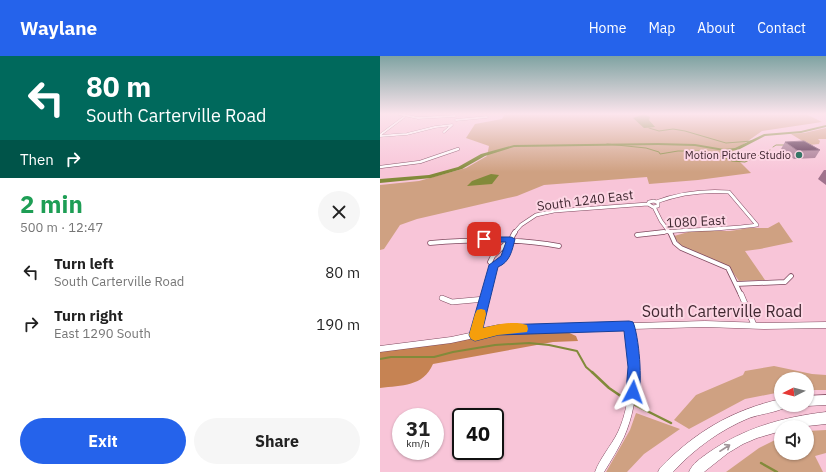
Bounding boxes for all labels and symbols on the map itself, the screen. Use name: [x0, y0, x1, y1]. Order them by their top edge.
place label: Motion Picture Studio: [685, 148, 791, 162]
marker: Motion Picture Studio: [794, 150, 804, 160]
street label: South 1240 East: [536, 186, 634, 215]
street label: 1080 East: [666, 211, 726, 232]
pin: [467, 222, 501, 256]
street label: South Carterville Road: [642, 301, 802, 321]
position arrow: [612, 371, 654, 413]
north arrow: [774, 372, 814, 412]
speed limit sign: 40: [452, 408, 504, 460]
one-way arrow: [720, 444, 731, 452]

